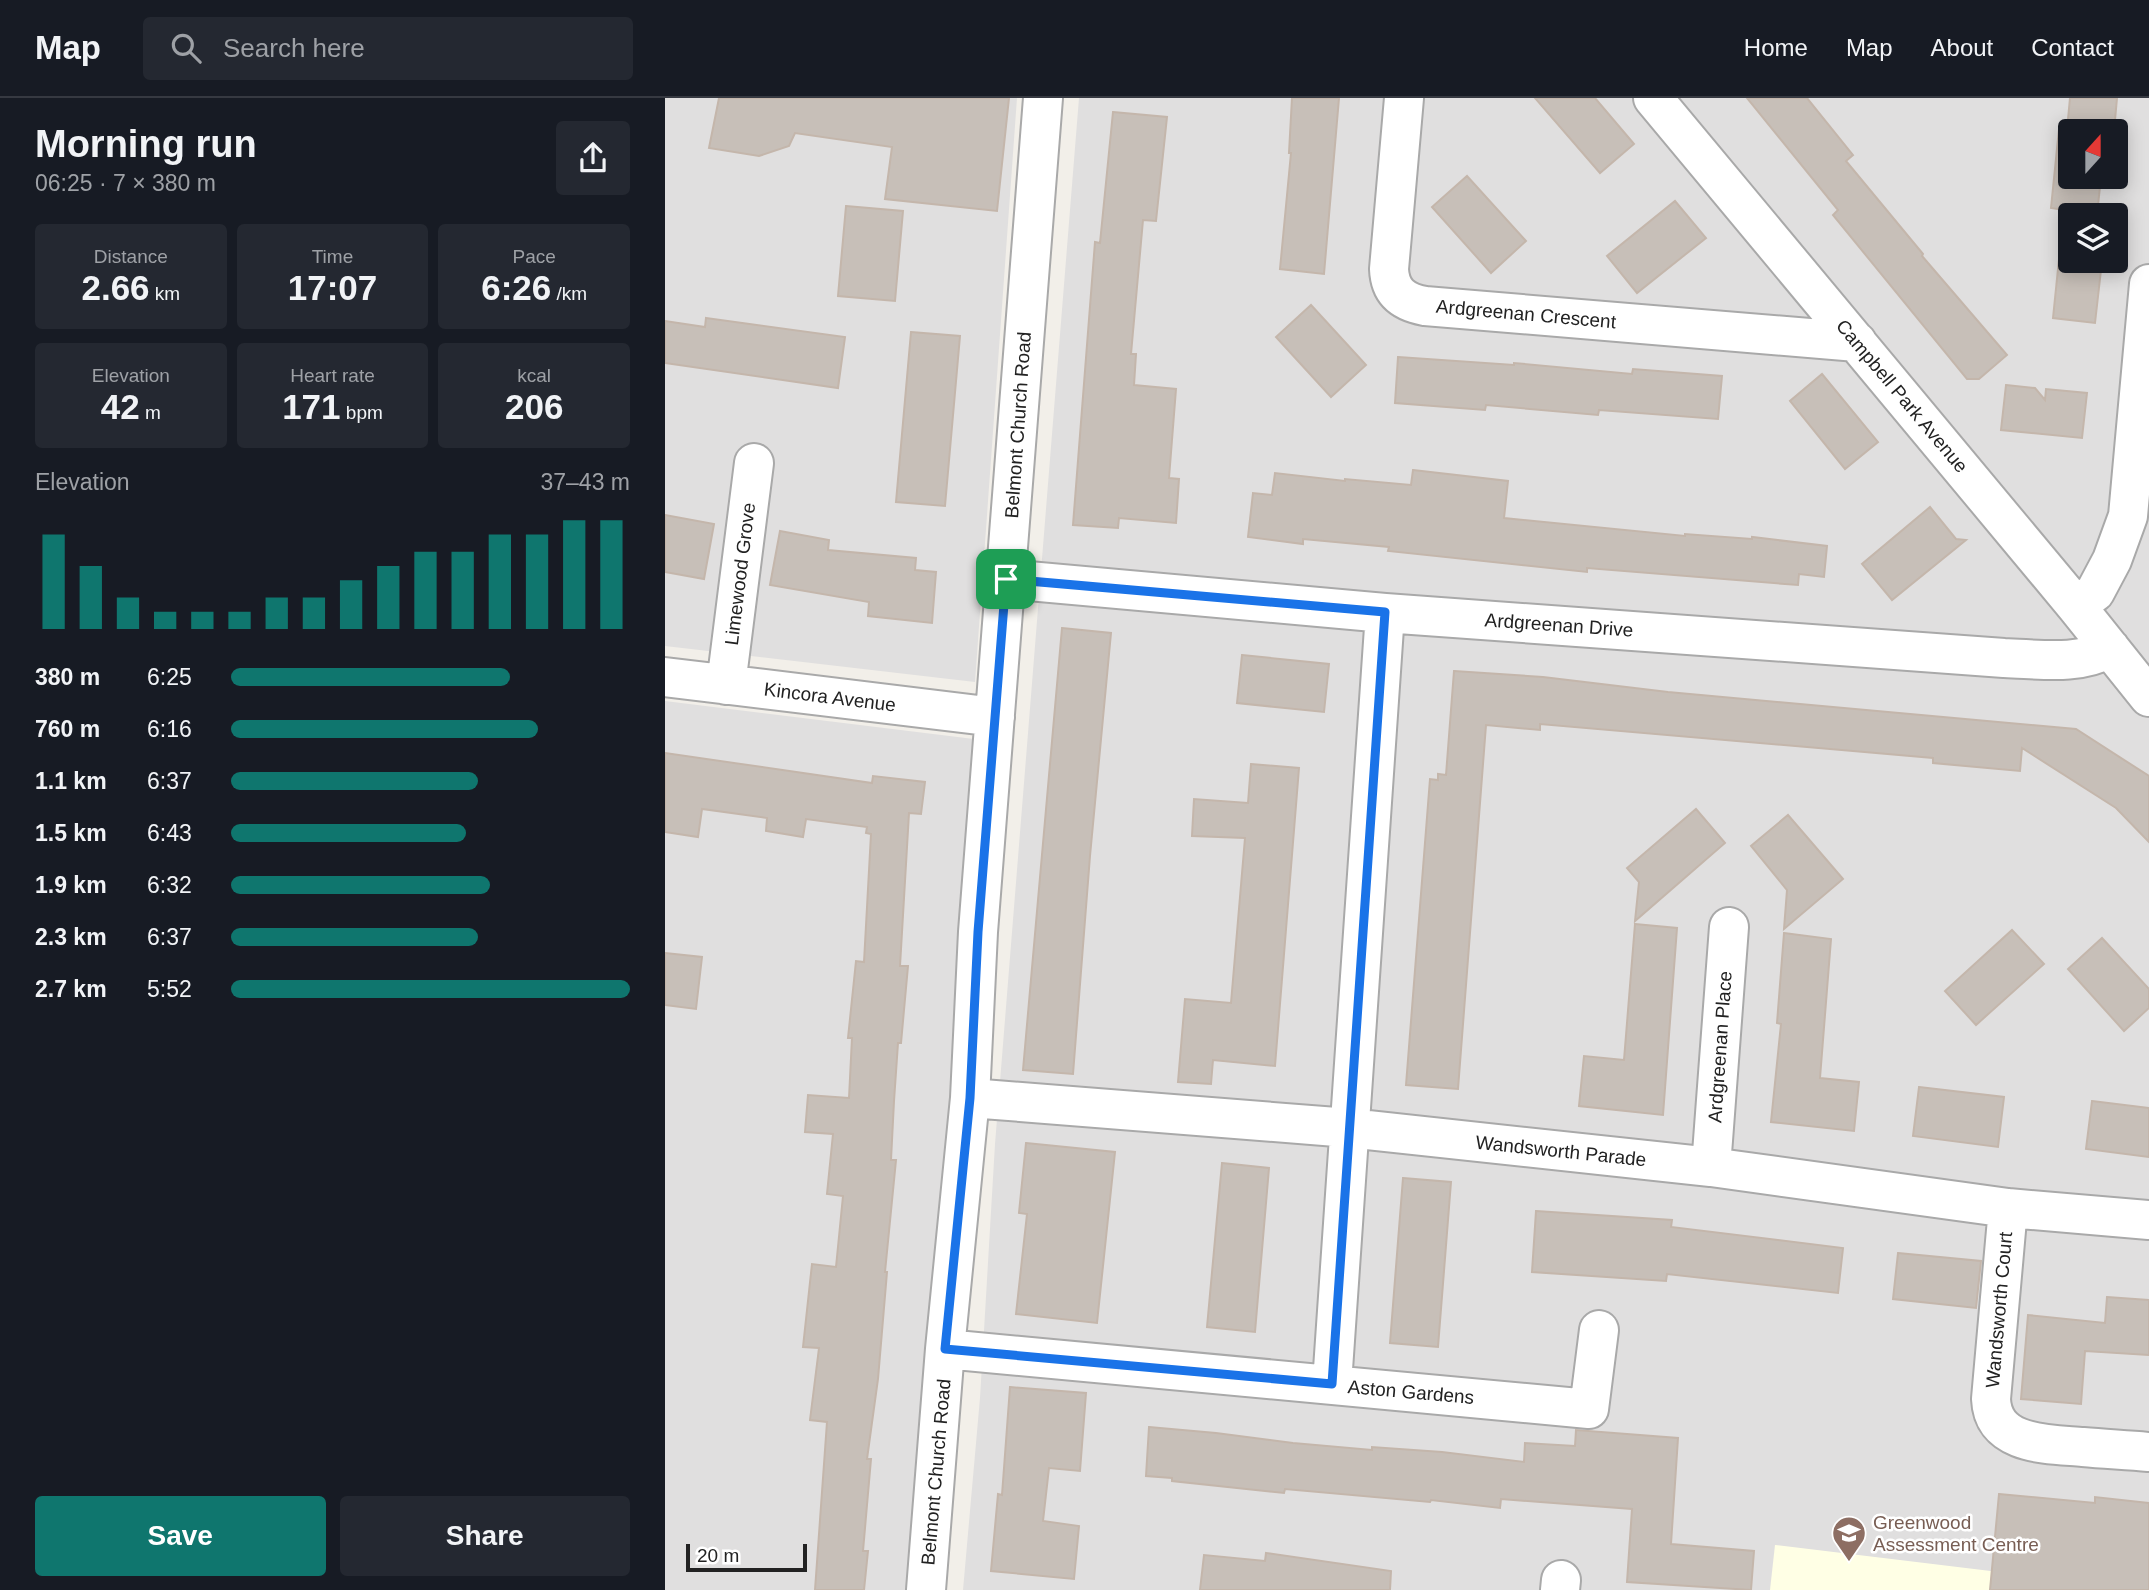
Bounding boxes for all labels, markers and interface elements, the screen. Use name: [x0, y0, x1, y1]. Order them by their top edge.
search box: [143, 17, 633, 80]
text: Map: [35, 29, 101, 66]
icon: search: [167, 29, 205, 67]
text: Search here: [223, 33, 365, 63]
text: Home: [1744, 34, 1808, 61]
text: Map: [1846, 34, 1893, 61]
text: About: [1931, 34, 1993, 61]
text: Contact: [2031, 34, 2114, 61]
north arrow: [2058, 119, 2128, 189]
map controls: [2058, 119, 2128, 273]
button: share: [556, 121, 630, 195]
text: Morning run: [35, 123, 257, 165]
text: 06:25 · 7 × 380 m: [35, 170, 216, 196]
button: layers: [2058, 203, 2128, 273]
text: Distance: [94, 246, 168, 267]
text: Time: [312, 246, 353, 267]
text: Pace: [513, 246, 556, 267]
text: 2.66: [81, 268, 150, 307]
text: 17:07: [288, 268, 377, 307]
text: 6:26: [481, 268, 551, 307]
text: km: [150, 283, 180, 304]
text: /km: [551, 283, 587, 304]
street label: Ardgreenan Crescent: [1435, 296, 1618, 332]
street label: Campbell Park Avenue: [1832, 315, 1972, 477]
street label: Belmont Church Road: [1001, 331, 1035, 519]
text: Elevation: [92, 365, 170, 386]
text: Heart rate: [290, 365, 375, 386]
text: kcal: [517, 365, 551, 386]
text: 42: [101, 387, 140, 426]
text: 171: [282, 387, 341, 426]
text: 206: [505, 387, 563, 426]
text: m: [140, 402, 161, 423]
text: bpm: [341, 402, 383, 423]
text: Elevation: [35, 469, 130, 495]
text: 37–43 m: [540, 469, 630, 495]
street label: Limewood Grove: [721, 501, 759, 647]
pin: [976, 549, 1036, 609]
icon: arrive: [987, 560, 1025, 598]
street label: Ardgreenan Drive: [1484, 609, 1634, 641]
text: 380 m: [35, 664, 100, 690]
text: 6:25: [147, 664, 192, 690]
street label: Kincora Avenue: [763, 678, 897, 716]
text: 760 m: [35, 716, 100, 742]
text: 6:16: [147, 716, 192, 742]
text: 1.1 km: [35, 768, 107, 794]
text: 6:37: [147, 768, 192, 794]
text: 1.5 km: [35, 820, 107, 846]
text: 6:43: [147, 820, 192, 846]
text: 1.9 km: [35, 872, 107, 898]
text: 6:32: [147, 872, 192, 898]
text: 2.3 km: [35, 924, 107, 950]
text: 6:37: [147, 924, 192, 950]
street label: Ardgreenan Place: [1704, 970, 1736, 1124]
text: 2.7 km: [35, 976, 107, 1002]
text: 5:52: [147, 976, 192, 1002]
street label: Wandsworth Parade: [1475, 1132, 1647, 1170]
street label: Wandsworth Court: [1982, 1230, 2016, 1389]
street label: Aston Gardens: [1347, 1376, 1475, 1408]
street label: Belmont Church Road: [917, 1378, 955, 1566]
button: Save: [35, 1496, 326, 1576]
button: Share: [340, 1496, 630, 1576]
place label: Greenwood Assessment Centre: [1873, 1512, 2039, 1555]
school or university icon: Greenwood Assessment Centre: [1830, 1514, 1868, 1563]
scale bar: [686, 1541, 807, 1573]
text: 20 m: [697, 1545, 739, 1566]

